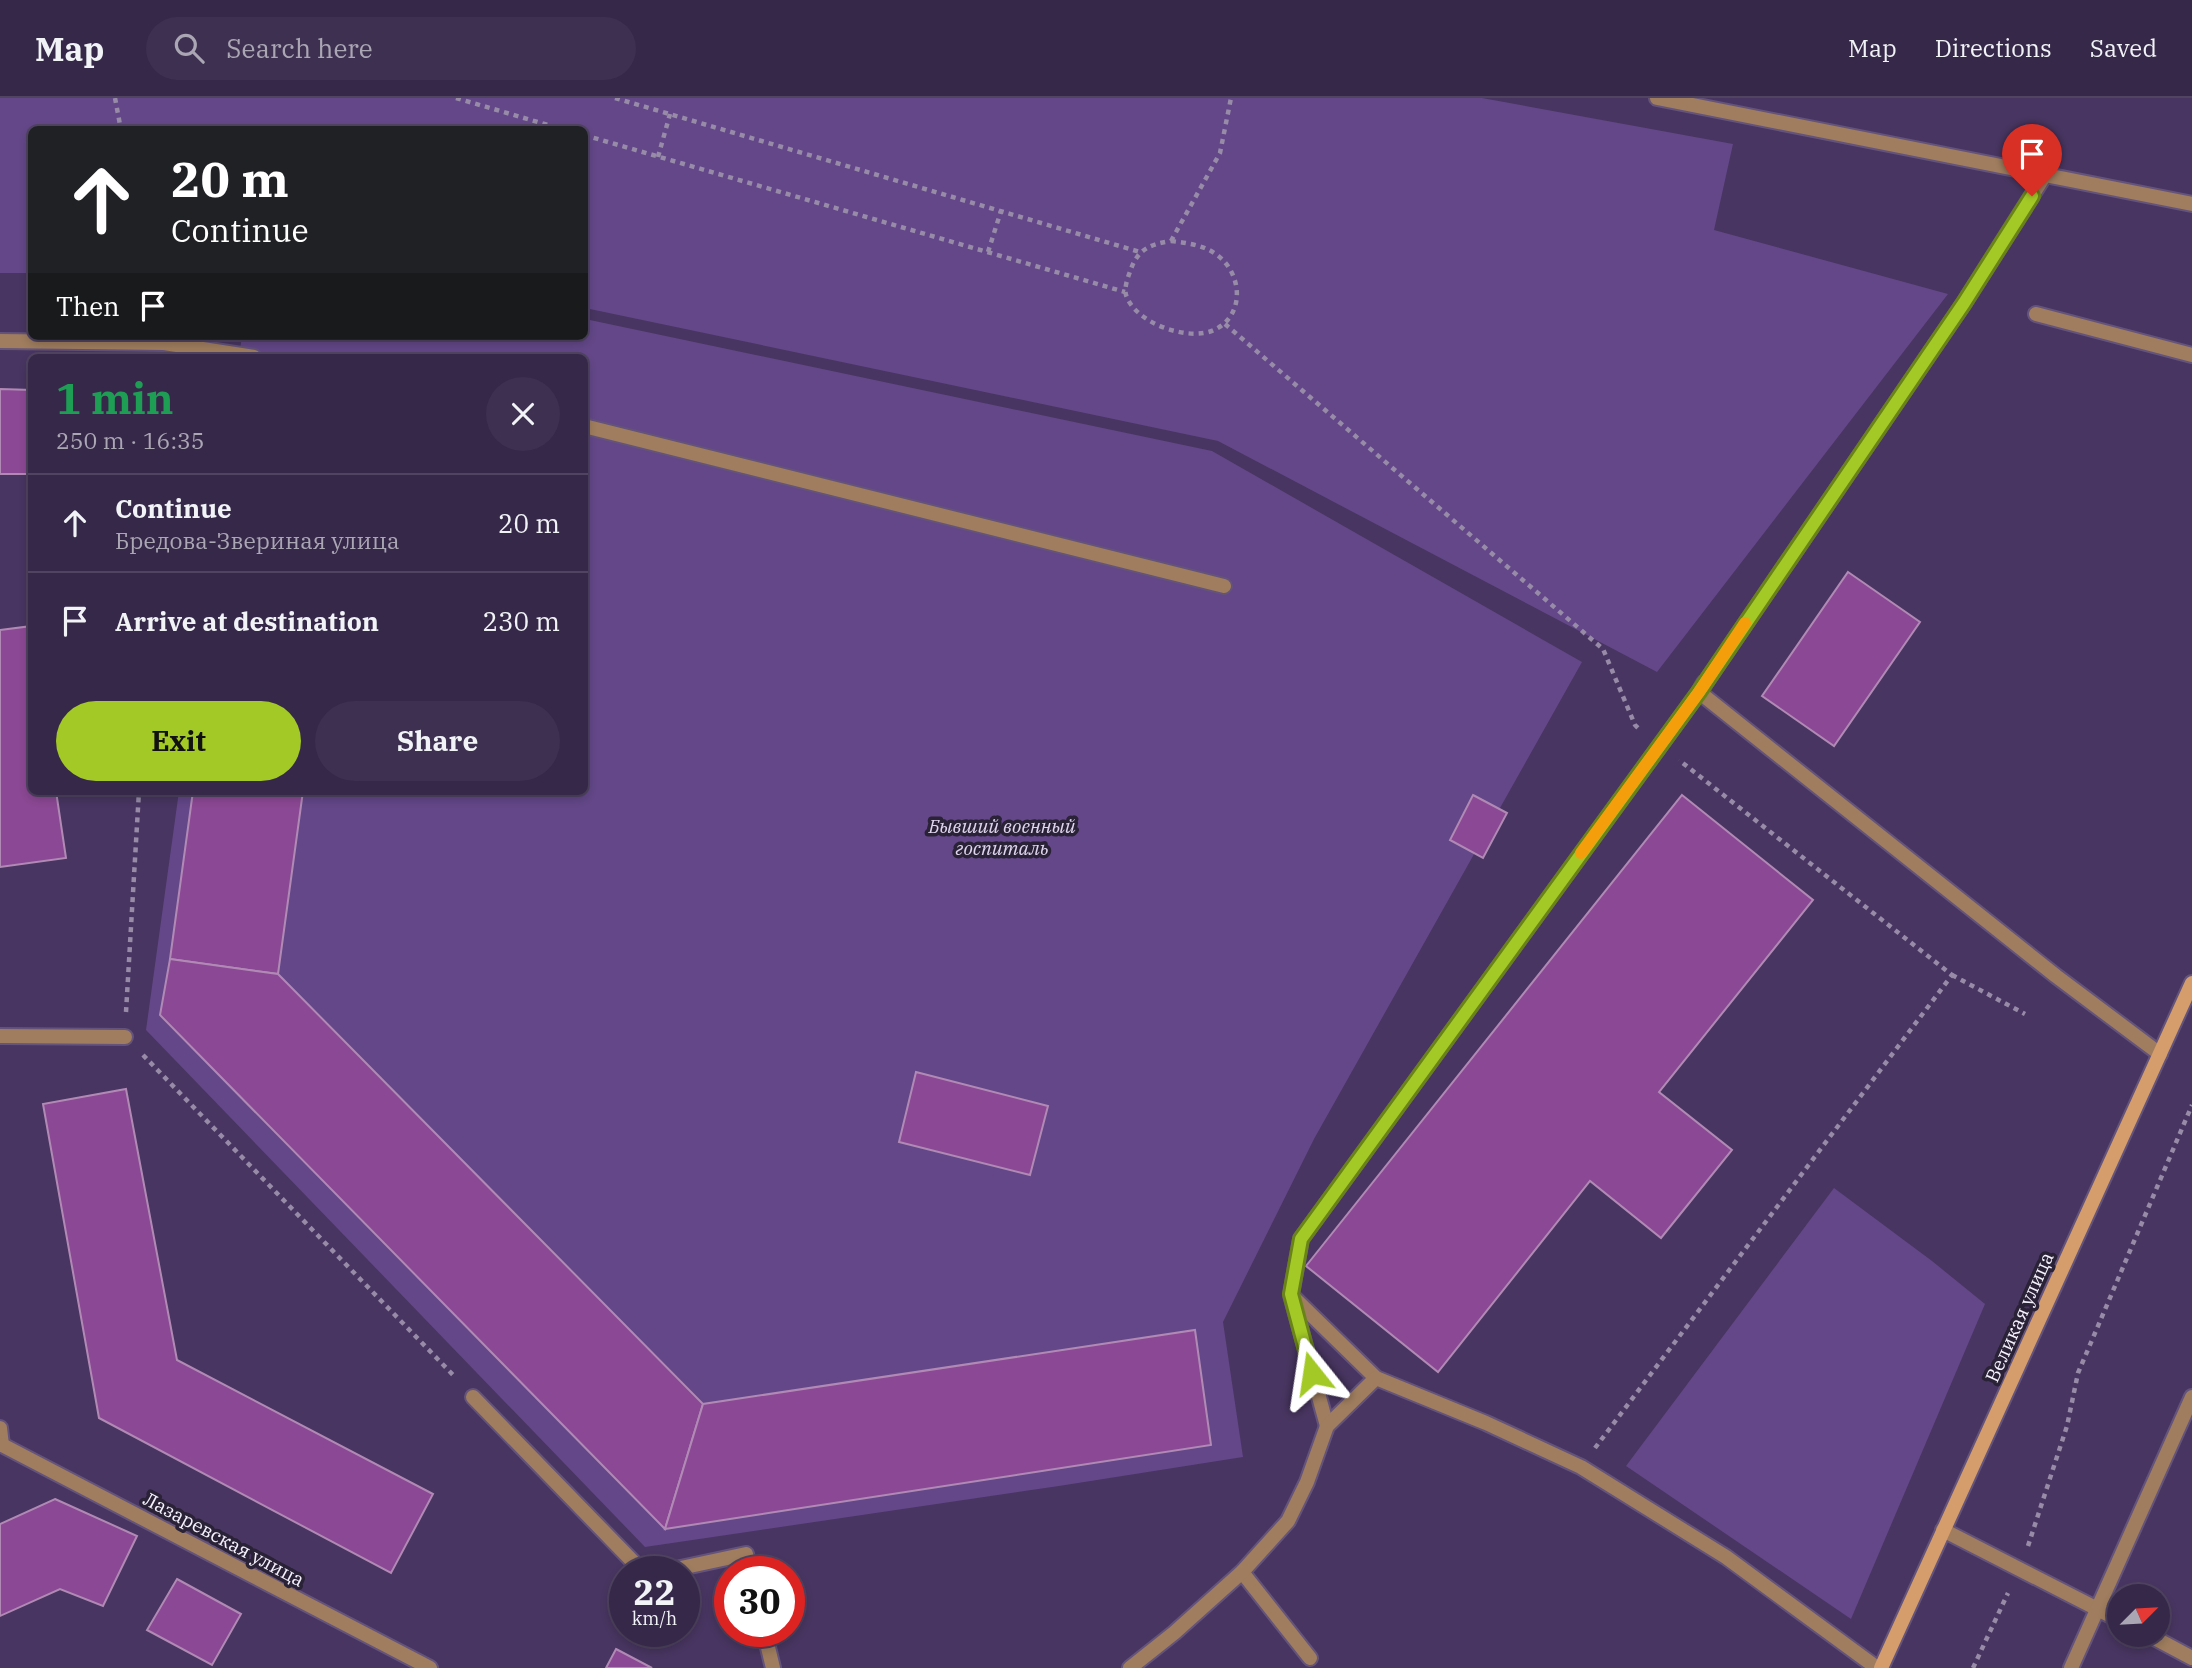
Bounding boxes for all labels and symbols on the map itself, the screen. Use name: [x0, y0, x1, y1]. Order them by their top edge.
pin: [2002, 124, 2062, 196]
park label: Бывший военный госпиталь: [927, 814, 1076, 860]
street label: Великая улица: [1980, 1248, 2058, 1386]
position arrow: [1275, 1336, 1349, 1410]
street label: Лазаревская улица: [139, 1486, 309, 1592]
speed limit sign: 30: [714, 1556, 805, 1647]
north arrow: [2107, 1584, 2170, 1647]

